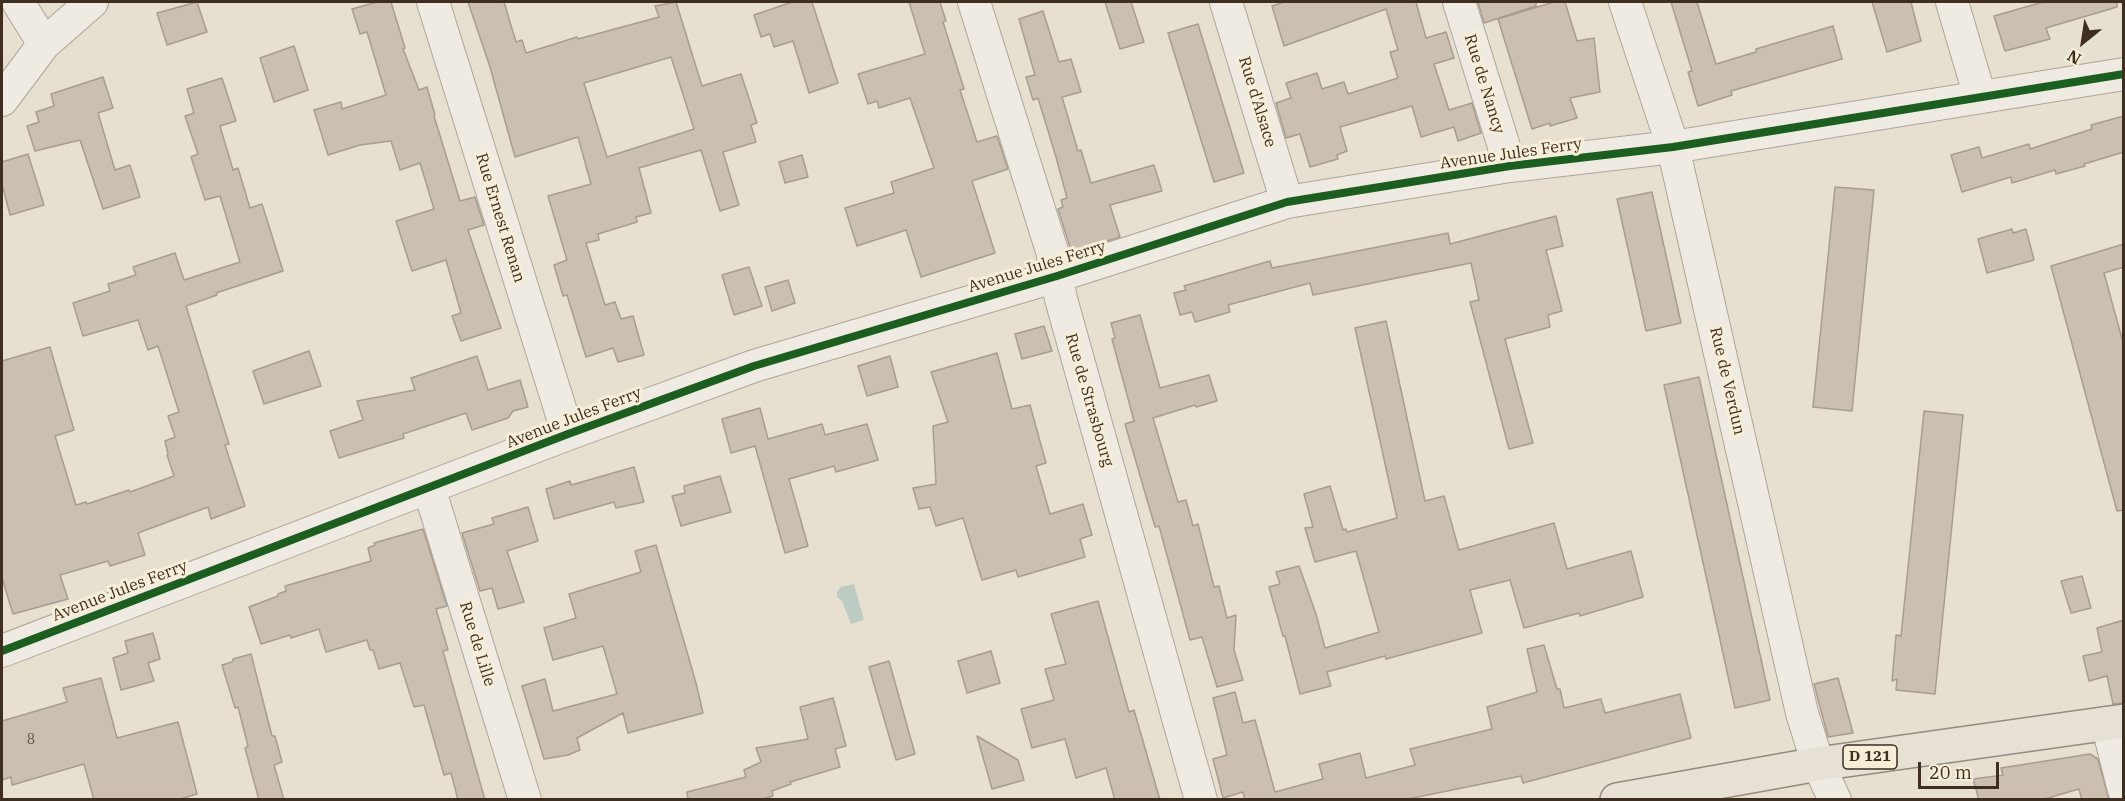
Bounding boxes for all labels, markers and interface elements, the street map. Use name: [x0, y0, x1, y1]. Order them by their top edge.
north arrow: [2053, 12, 2113, 72]
street label: Rue de Nancy: [1460, 32, 1508, 136]
text: N: [2064, 46, 2084, 69]
street label: Rue d'Alsace: [1234, 54, 1280, 150]
street label: Avenue Jules Ferry: [1439, 135, 1583, 173]
street label: Rue Ernest Renan: [471, 151, 529, 285]
street label: Avenue Jules Ferry: [966, 237, 1108, 297]
street label: Rue de Verdun: [1705, 325, 1749, 437]
street label: Rue de Strasbourg: [1061, 331, 1117, 469]
street label: Avenue Jules Ferry: [504, 383, 644, 453]
street label: Avenue Jules Ferry: [50, 556, 190, 626]
street label: Rue de Lille: [455, 599, 499, 689]
house number: 8: [27, 732, 35, 748]
road number: D 121: [1843, 745, 1897, 769]
scale bar: [1921, 750, 2002, 788]
text: 20 m: [1929, 761, 1972, 784]

